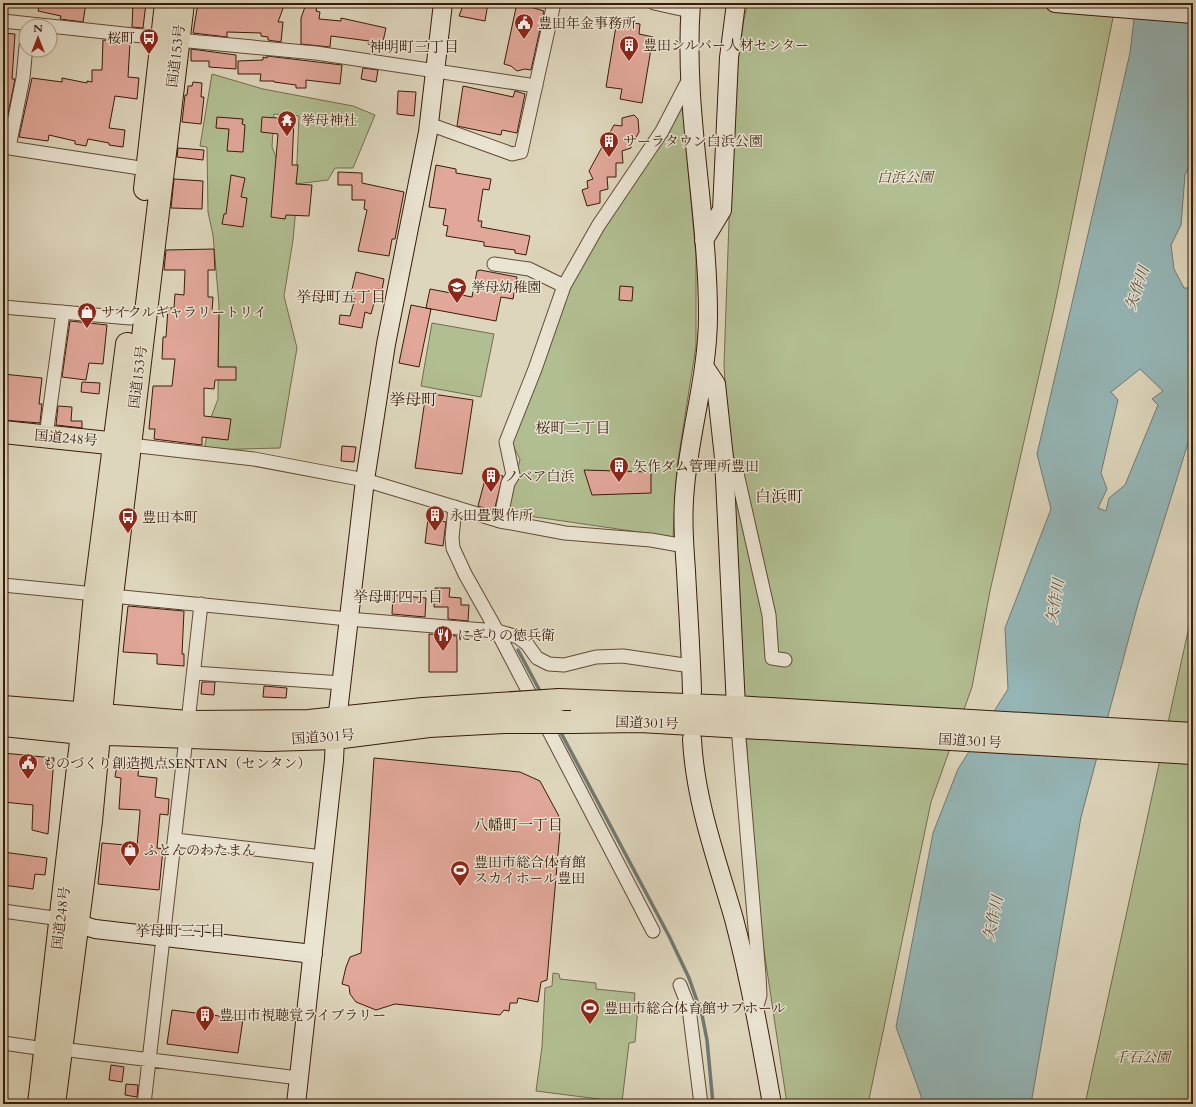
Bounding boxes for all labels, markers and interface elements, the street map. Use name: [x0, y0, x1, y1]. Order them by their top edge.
public building icon: 豊田年金事務所: [513, 12, 535, 40]
place label: 豊田年金事務所: [538, 14, 636, 33]
north arrow: [18, 18, 58, 58]
text: N: [33, 21, 43, 36]
street label: 国道153号: [163, 23, 189, 89]
bus stop icon: 桜町: [138, 27, 160, 55]
place label: 桜町: [107, 29, 135, 48]
building icon: 豊田シルバー人材センター: [618, 34, 640, 62]
place label: 豊田シルバー人材センター: [643, 36, 809, 55]
district label: 神明町三丁目: [369, 37, 459, 57]
temple icon: 挙母神社: [276, 109, 298, 137]
place label: 挙母神社: [301, 111, 357, 130]
building icon: サーラタウン白浜公園: [598, 130, 620, 158]
place label: サーラタウン白浜公園: [623, 132, 763, 151]
park label: 白浜公園: [877, 168, 935, 187]
water label: 矢作川: [1120, 262, 1154, 313]
school or university icon: 挙母幼稚園: [446, 276, 468, 304]
place label: 挙母幼稚園: [471, 278, 541, 297]
district label: 挙母町五丁目: [296, 287, 386, 307]
shop icon: サイクルギャラリートリイ: [76, 301, 98, 329]
place label: サイクルギャラリートリイ: [101, 303, 267, 322]
street label: 国道153号: [125, 344, 151, 410]
district label: 挙母町: [389, 389, 437, 411]
district label: 桜町二丁目: [535, 418, 611, 438]
street label: 国道248号: [34, 426, 98, 450]
building icon: 矢作ダム管理所豊田: [608, 455, 630, 483]
place label: 矢作ダム管理所豊田: [633, 457, 759, 476]
building icon: ノベア白浜: [480, 465, 502, 493]
place label: ノベア白浜: [505, 467, 574, 486]
district label: 白浜町: [755, 486, 803, 508]
building icon: 永田畳製作所: [424, 504, 446, 532]
bus stop icon: 豊田本町: [117, 506, 139, 534]
place label: 永田畳製作所: [449, 506, 533, 525]
place label: 豊田本町: [142, 508, 198, 527]
water label: 矢作川: [1041, 575, 1069, 625]
district label: 挙母町四丁目: [353, 587, 443, 607]
restaurant icon: にぎりの徳兵衛: [432, 624, 454, 652]
place label: にぎりの徳兵衛: [457, 626, 555, 645]
street label: 国道301号: [615, 712, 679, 734]
street label: 国道301号: [291, 725, 355, 749]
street label: 国道301号: [938, 730, 1002, 752]
public building icon: ものづくり創造拠点SENTAN（センタン）: [17, 752, 39, 780]
place label: ものづくり創造拠点SENTAN（センタン）: [42, 754, 311, 773]
district label: 八幡町一丁目: [473, 815, 563, 835]
shop icon: ふとんのわたまん: [119, 839, 141, 867]
place label: ふとんのわたまん: [144, 841, 256, 860]
place label: 豊田市総合体育館 スカイホール豊田: [474, 853, 586, 888]
sports icon: 豊田市総合体育館 スカイホール豊田: [449, 859, 471, 887]
street label: 国道248号: [48, 885, 74, 951]
water label: 矢作川: [979, 892, 1008, 942]
district label: 挙母町三丁目: [135, 921, 225, 941]
sports icon: 豊田市総合体育館サブホール: [579, 997, 601, 1025]
place label: 豊田市総合体育館サブホール: [604, 999, 786, 1018]
building icon: 豊田市視聴覚ライブラリー: [194, 1004, 216, 1032]
place label: 豊田市視聴覚ライブラリー: [219, 1006, 386, 1025]
park label: 千石公園: [1114, 1048, 1172, 1067]

